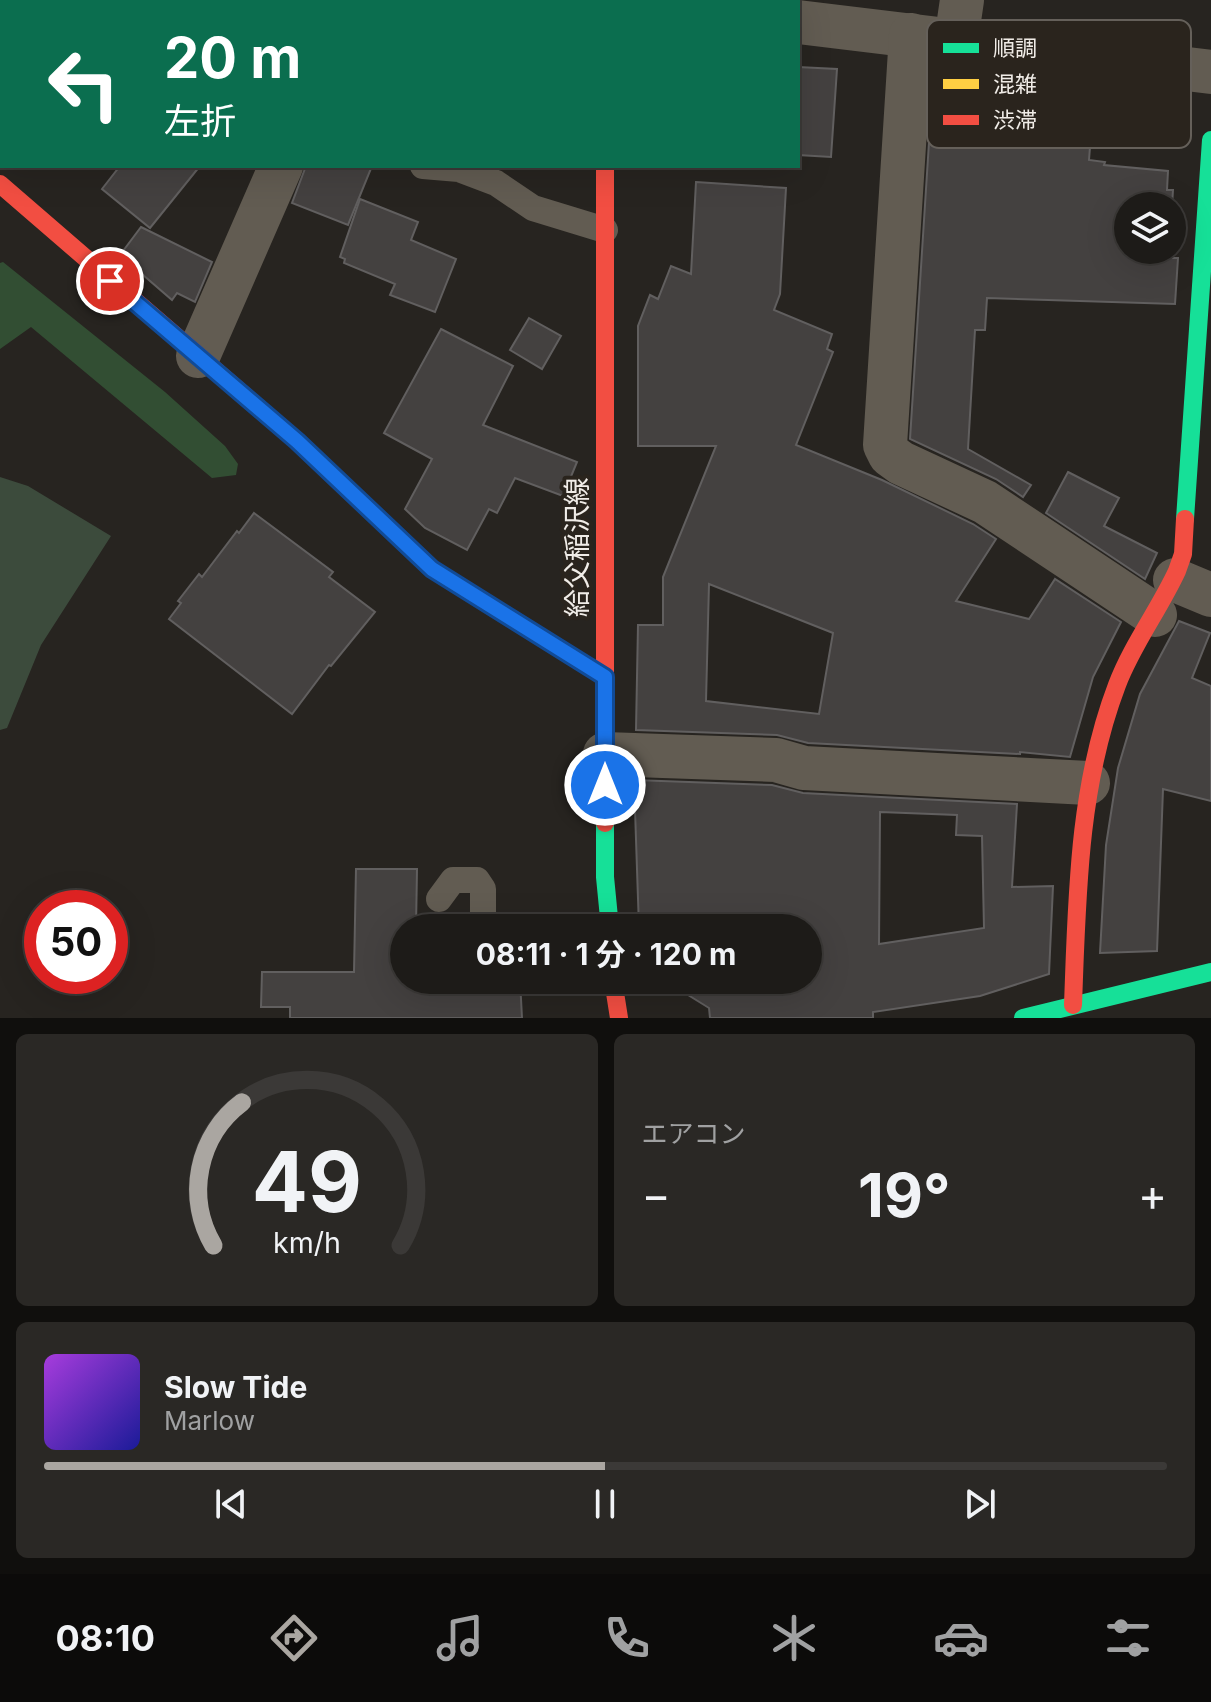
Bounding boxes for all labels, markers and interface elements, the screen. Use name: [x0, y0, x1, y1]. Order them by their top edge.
legend: [927, 20, 1191, 148]
text: 20 m: [164, 24, 301, 92]
icon: left: [32, 32, 136, 136]
text: 順調: [993, 35, 1037, 61]
text: 混雑: [993, 71, 1037, 97]
text: 左折: [164, 99, 236, 143]
text: 渋滞: [993, 107, 1037, 133]
map controls: [1114, 192, 1186, 264]
button: layers: [1114, 192, 1186, 264]
pin: [76, 247, 144, 315]
icon: arrive: [88, 259, 132, 303]
street label: 給父稲沢線: [560, 477, 594, 617]
position arrow: [563, 743, 647, 827]
speed limit sign: 50: [24, 890, 128, 994]
text: 08:11 · 1 分 · 120 m: [476, 936, 736, 972]
text: エアコン: [642, 1118, 746, 1149]
text: 49: [252, 1131, 362, 1232]
text: 19°: [858, 1159, 950, 1231]
text: −: [642, 1168, 671, 1222]
text: +: [1138, 1168, 1167, 1222]
text: km/h: [273, 1225, 341, 1260]
text: Slow Tide: [164, 1369, 307, 1405]
text: Marlow: [164, 1405, 255, 1436]
icon: previous: [209, 1482, 253, 1526]
icon: pause: [583, 1482, 627, 1526]
icon: next: [958, 1482, 1002, 1526]
icon: directions: [266, 1610, 322, 1666]
icon: music: [432, 1610, 488, 1666]
icon: phone: [599, 1610, 655, 1666]
icon: climate: [766, 1610, 822, 1666]
icon: car: [933, 1610, 989, 1666]
icon: filters: [1100, 1610, 1156, 1666]
text: 08:10: [55, 1616, 155, 1660]

